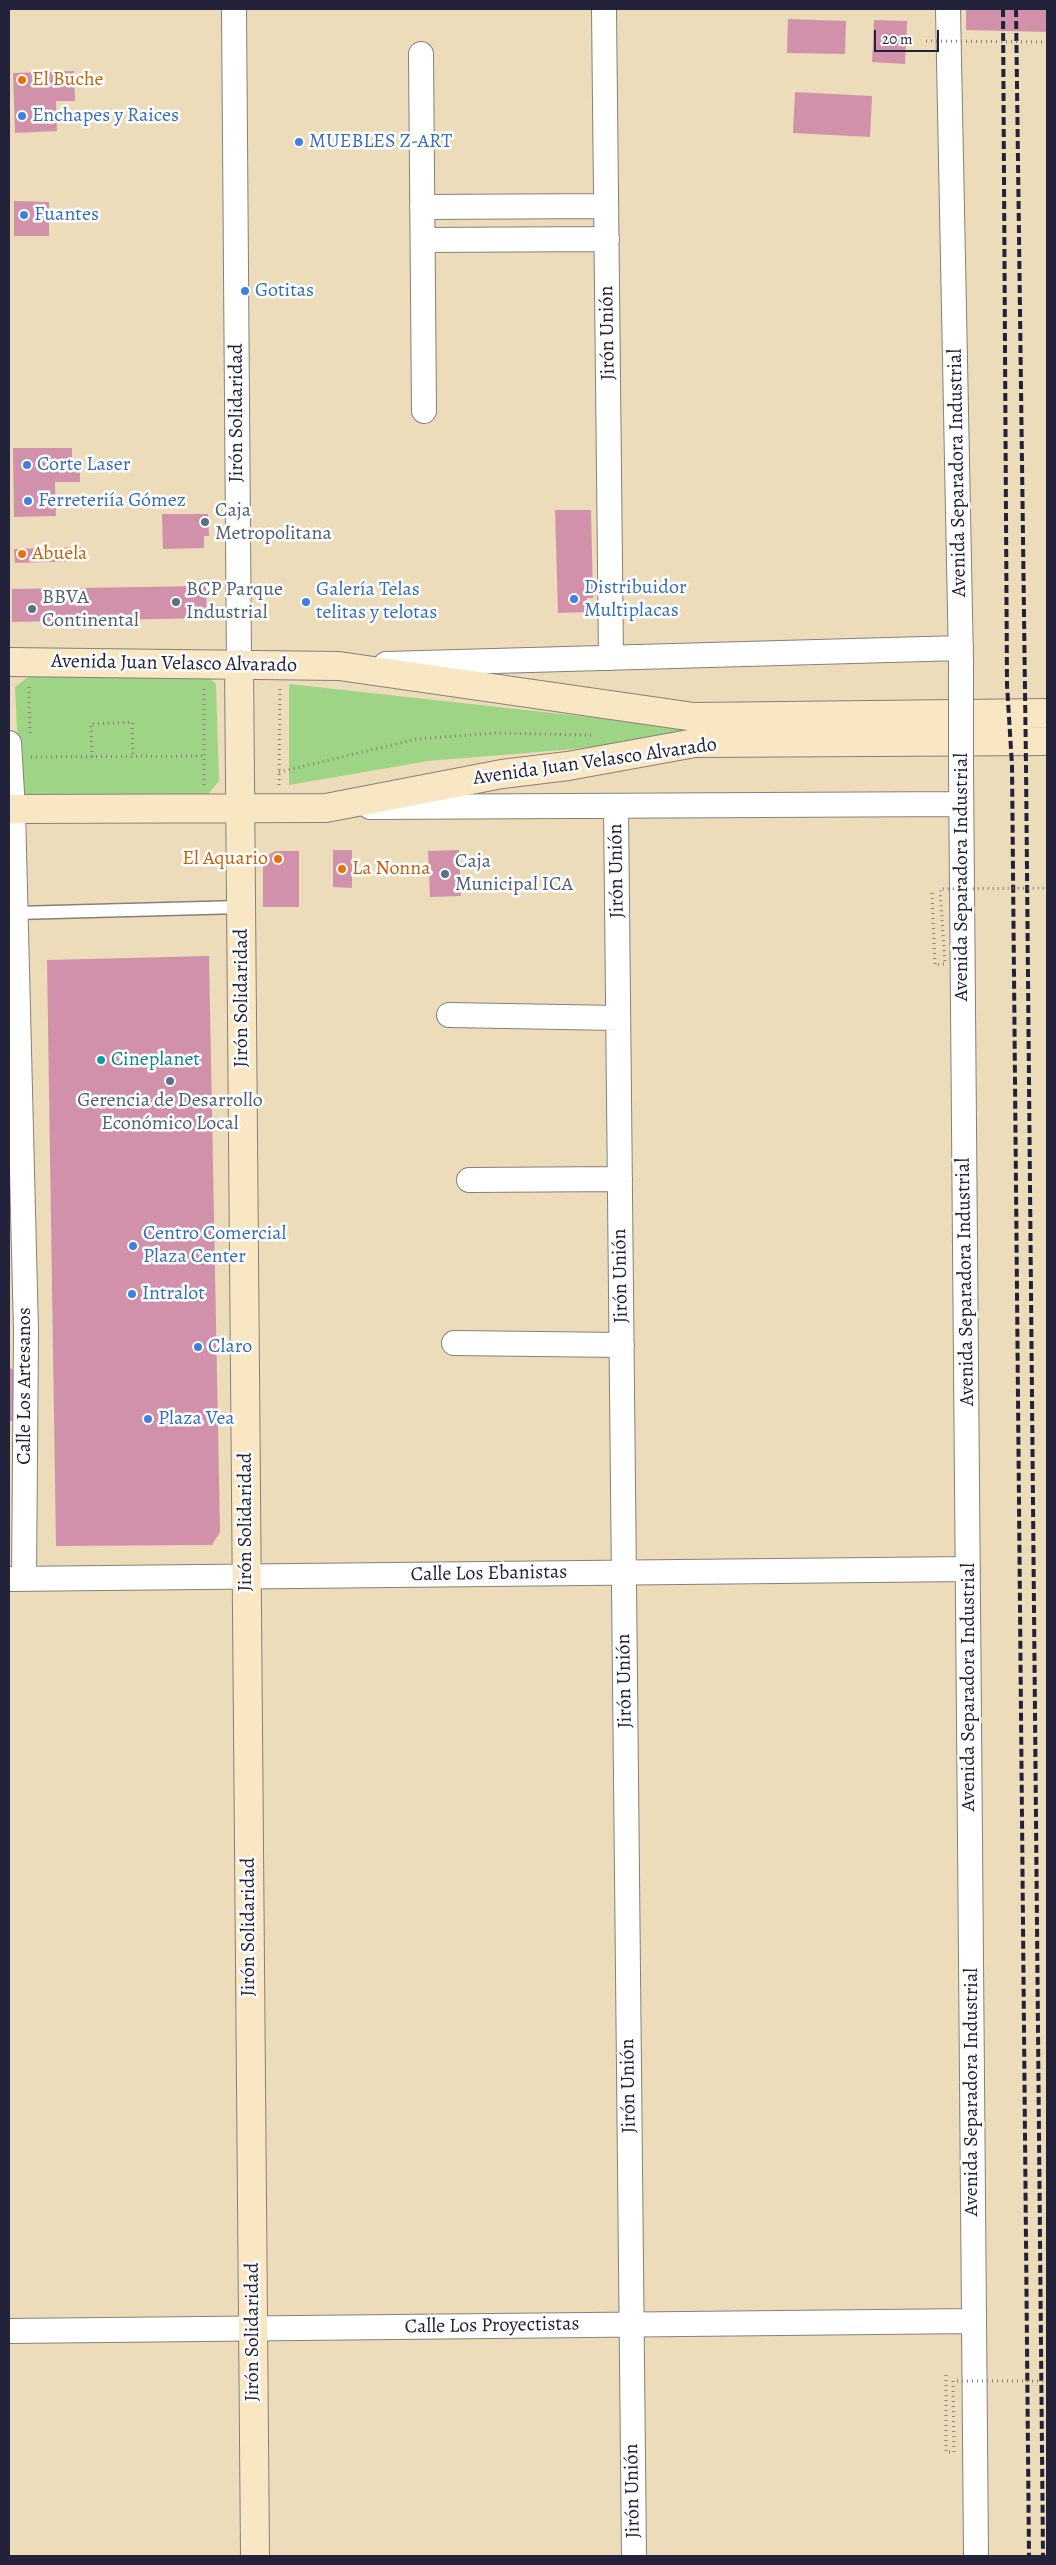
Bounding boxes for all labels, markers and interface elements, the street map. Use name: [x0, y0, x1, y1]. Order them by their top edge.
scale bar: [876, 20, 941, 52]
text: 20 m: [882, 29, 913, 49]
place label: El Buche: [32, 68, 104, 92]
marker: El Buche: [16, 74, 28, 86]
place label: Enchapes y Raices: [32, 104, 179, 128]
marker: Enchapes y Raices: [16, 110, 28, 122]
place label: MUEBLES Z-ART: [309, 130, 452, 154]
marker: MUEBLES Z-ART: [293, 136, 305, 148]
place label: Fuantes: [34, 203, 99, 227]
marker: Fuantes: [18, 209, 30, 221]
place label: Gotitas: [255, 279, 314, 303]
marker: Gotitas: [239, 285, 251, 297]
street label: Jirón Unión: [595, 285, 621, 381]
street label: Jirón Solidaridad: [225, 344, 249, 482]
street label: Avenida Separadora Industrial: [944, 349, 972, 597]
place label: Corte Laser: [37, 453, 130, 477]
marker: Corte Laser: [21, 459, 33, 471]
place label: Ferreteriía Gómez: [38, 489, 186, 513]
marker: Ferreteriía Gómez: [22, 495, 34, 507]
place label: Caja Metropolitana: [215, 499, 332, 546]
marker: Caja Metropolitana: [199, 516, 211, 528]
place label: Abuela: [32, 542, 87, 566]
marker: Abuela: [16, 548, 28, 560]
place label: Distribuidor Multiplacas: [584, 576, 687, 623]
place label: BCP Parque Industrial: [186, 578, 283, 625]
place label: Galería Telas telitas y telotas: [316, 578, 437, 625]
place label: BBVA Continental: [42, 586, 139, 633]
marker: Distribuidor Multiplacas: [568, 593, 580, 605]
marker: BCP Parque Industrial: [170, 596, 182, 608]
marker: Galería Telas telitas y telotas: [300, 596, 312, 608]
marker: BBVA Continental: [26, 603, 38, 615]
street label: Avenida Juan Velasco Alvarado: [51, 650, 297, 678]
street label: Avenida Juan Velasco Alvarado: [472, 733, 718, 791]
street label: Avenida Separadora Industrial: [950, 753, 974, 1001]
street label: Jirón Unión: [604, 823, 630, 919]
place label: El Aquario: [182, 847, 268, 871]
place label: Caja Municipal ICA: [455, 850, 573, 897]
marker: El Aquario: [272, 853, 284, 865]
place label: La Nonna: [352, 857, 431, 881]
marker: La Nonna: [336, 863, 348, 875]
marker: Caja Municipal ICA: [439, 868, 451, 880]
street label: Jirón Solidaridad: [230, 929, 254, 1067]
place label: Cineplanet: [111, 1048, 200, 1072]
marker: Cineplanet: [95, 1054, 107, 1066]
marker: Gerencia de Desarrollo Económico Local: [164, 1075, 176, 1087]
place label: Gerencia de Desarrollo Económico Local: [77, 1089, 263, 1136]
street label: Avenida Separadora Industrial: [952, 1158, 980, 1406]
place label: Centro Comercial Plaza Center: [143, 1222, 286, 1269]
street label: Jirón Unión: [608, 1228, 634, 1324]
marker: Centro Comercial Plaza Center: [127, 1240, 139, 1252]
place label: Intralot: [142, 1282, 205, 1306]
marker: Intralot: [126, 1288, 138, 1300]
street label: Calle Los Artesanos: [13, 1307, 37, 1465]
place label: Claro: [208, 1335, 252, 1359]
marker: Claro: [192, 1341, 204, 1353]
place label: Plaza Vea: [158, 1407, 235, 1431]
marker: Plaza Vea: [142, 1413, 154, 1425]
street label: Jirón Solidaridad: [234, 1453, 258, 1591]
street label: Calle Los Ebanistas: [411, 1561, 567, 1587]
street label: Avenida Separadora Industrial: [957, 1563, 981, 1811]
street label: Jirón Unión: [612, 1633, 638, 1729]
street label: Jirón Solidaridad: [237, 1858, 261, 1996]
street label: Avenida Separadora Industrial: [960, 1968, 984, 2216]
street label: Jirón Unión: [616, 2038, 642, 2134]
street label: Jirón Solidaridad: [241, 2263, 265, 2401]
street label: Calle Los Proyectistas: [404, 2312, 580, 2340]
street label: Jirón Unión: [620, 2443, 646, 2539]

